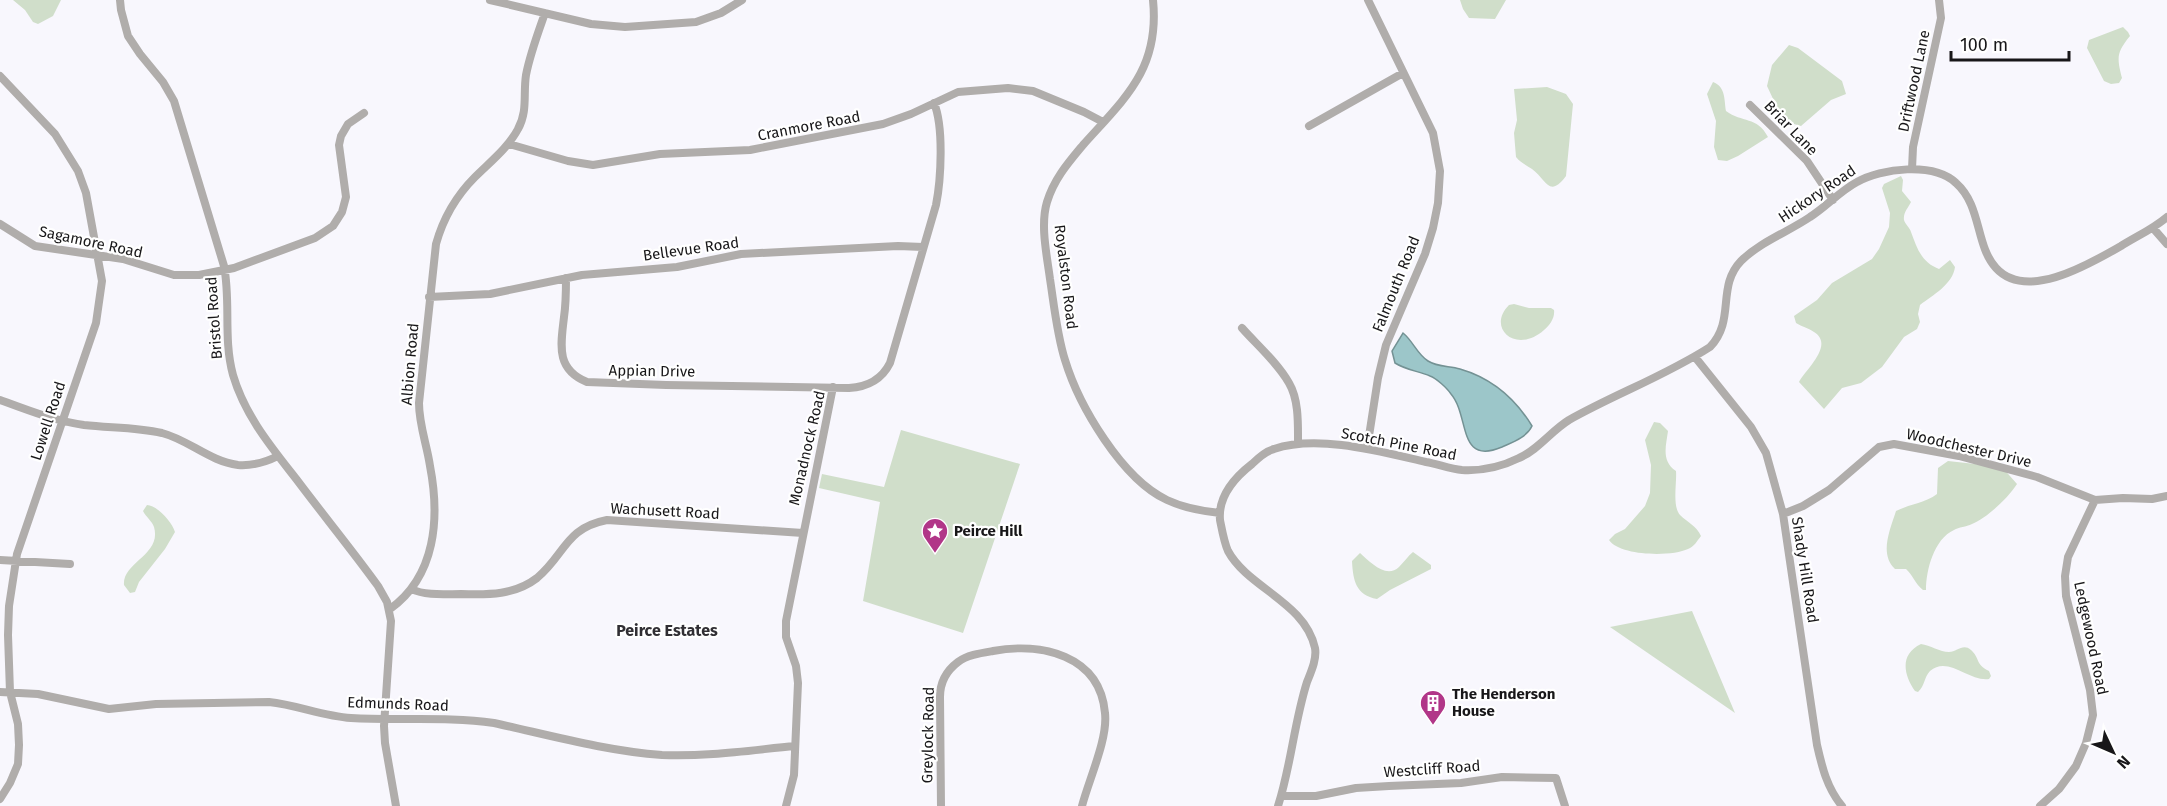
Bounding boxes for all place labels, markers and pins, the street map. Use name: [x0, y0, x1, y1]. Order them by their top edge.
place icon: Peirce Hill: [920, 516, 950, 554]
place label: Peirce Hill: [954, 522, 1023, 540]
place label: The Henderson House: [1452, 685, 1555, 720]
building icon: The Henderson House: [1418, 688, 1448, 726]

